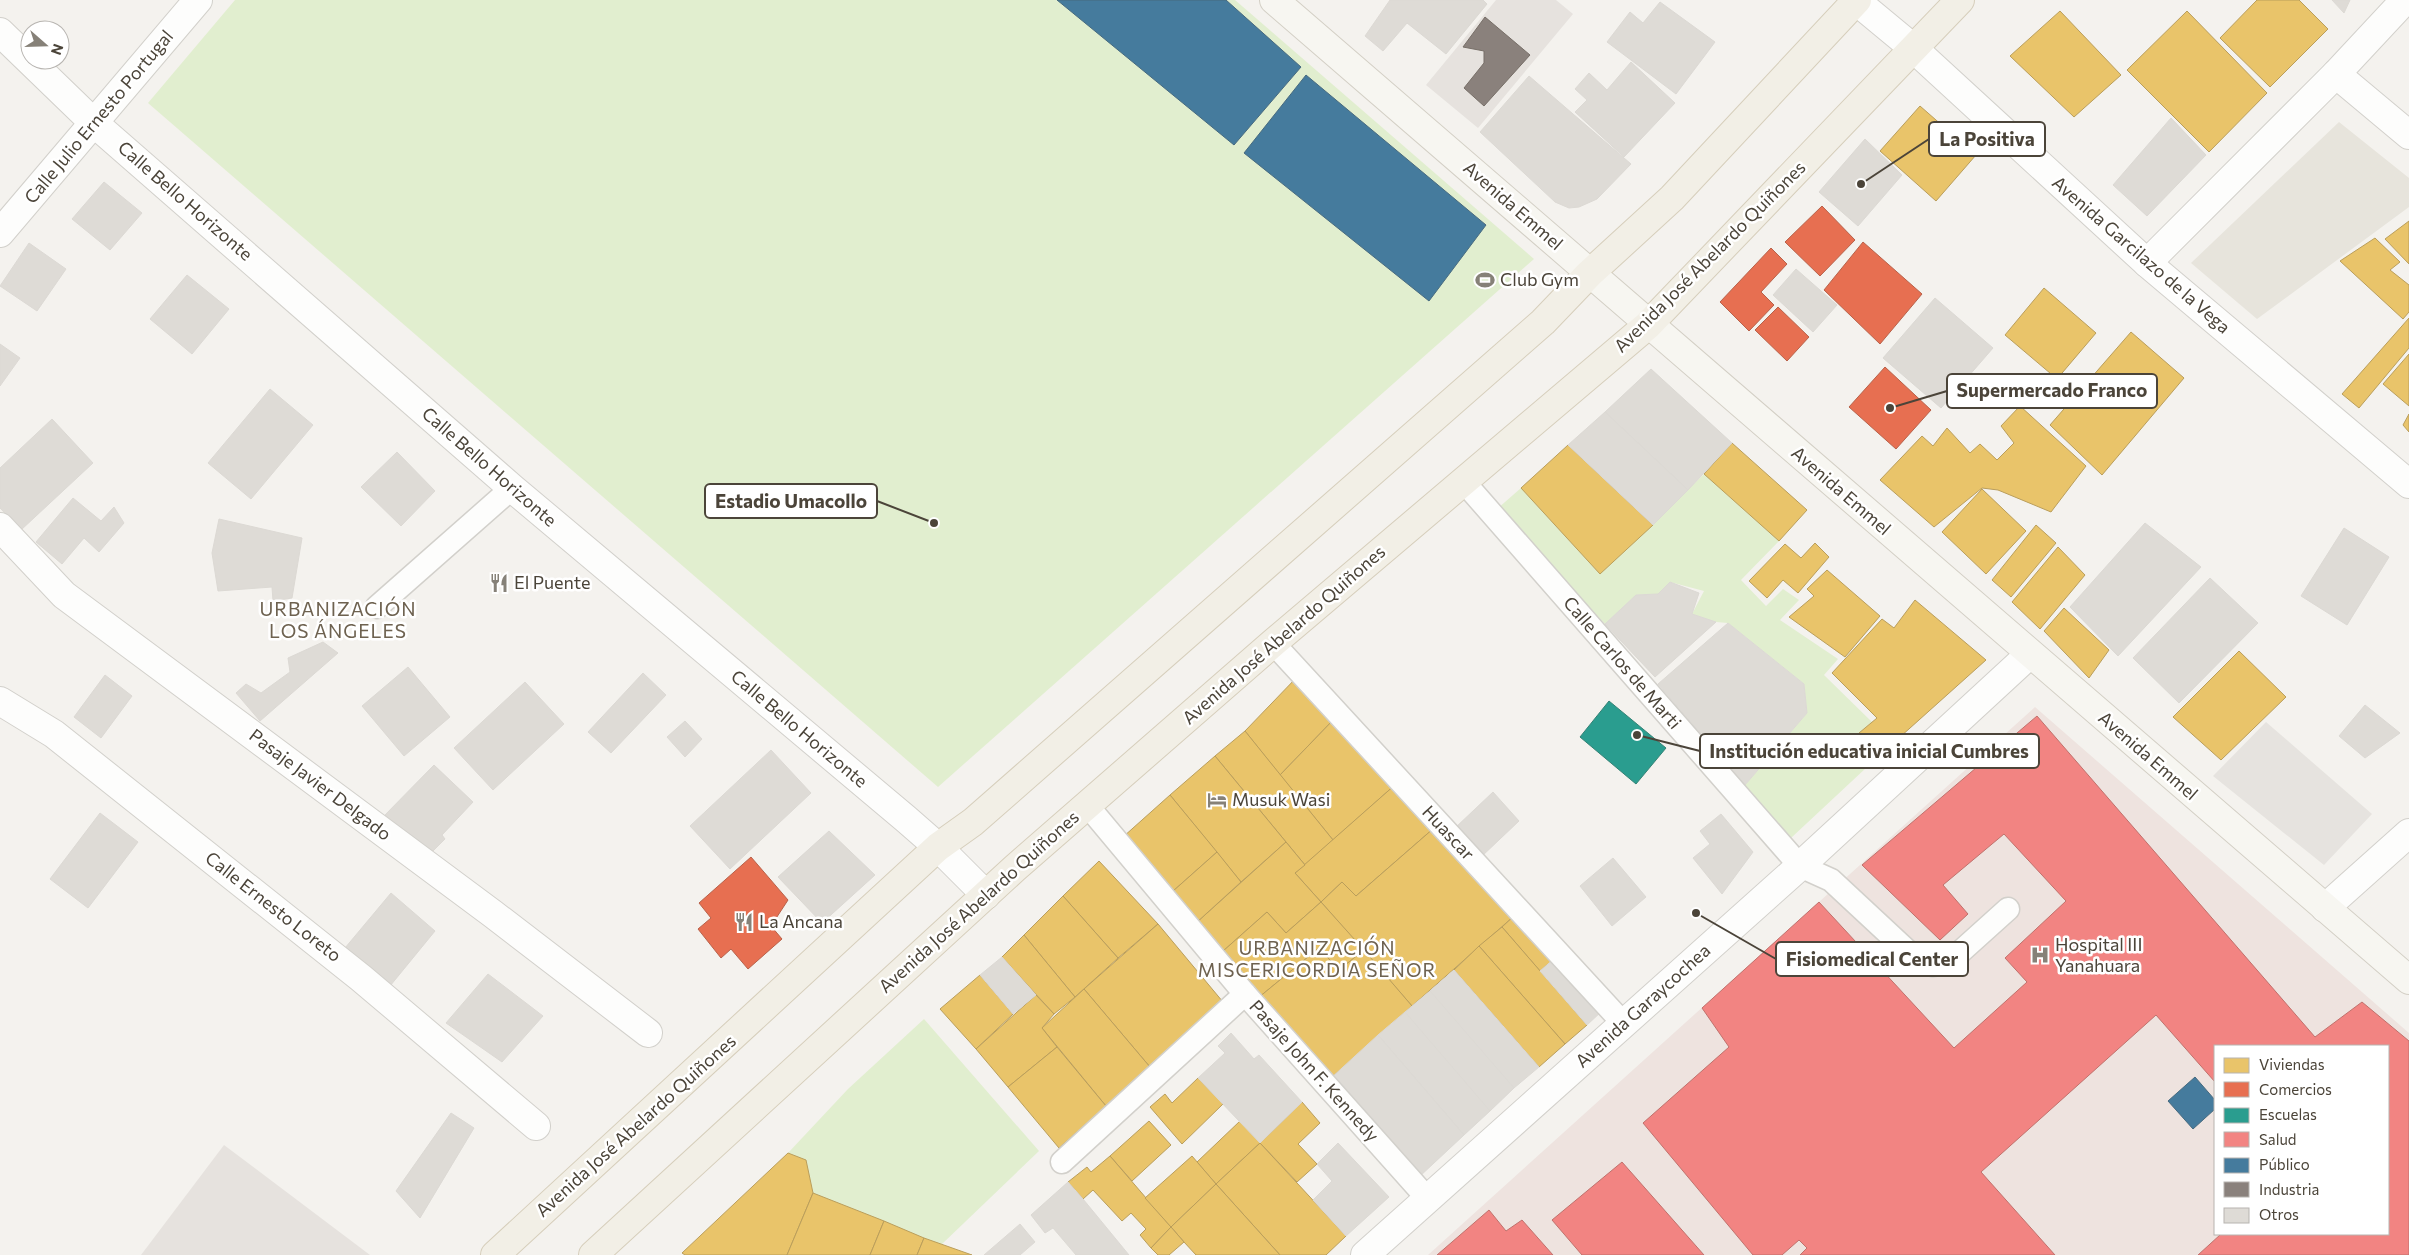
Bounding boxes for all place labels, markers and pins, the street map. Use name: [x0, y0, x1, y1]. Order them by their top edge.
callout: La Positiva: [1929, 122, 2045, 156]
place label: Club Gym: [1500, 268, 1579, 290]
sports icon: Club Gym: [1474, 269, 1496, 291]
callout: Supermercado Franco: [1947, 374, 2157, 408]
callout: Estadio Umacollo: [705, 484, 877, 518]
place label: El Puente: [514, 571, 591, 593]
restaurant icon: El Puente: [488, 572, 510, 594]
callout: Institución educativa inicial Cumbres: [1700, 734, 2039, 768]
place label: Musuk Wasi: [1232, 788, 1330, 810]
hotel icon: Musuk Wasi: [1206, 789, 1228, 811]
place label: La Ancana: [759, 910, 843, 932]
restaurant icon: La Ancana: [733, 911, 755, 933]
place label: Hospital III Yanahuara: [2055, 933, 2142, 976]
callout: Fisiomedical Center: [1776, 942, 1968, 976]
hospital icon: Hospital III Yanahuara: [2029, 944, 2051, 966]

